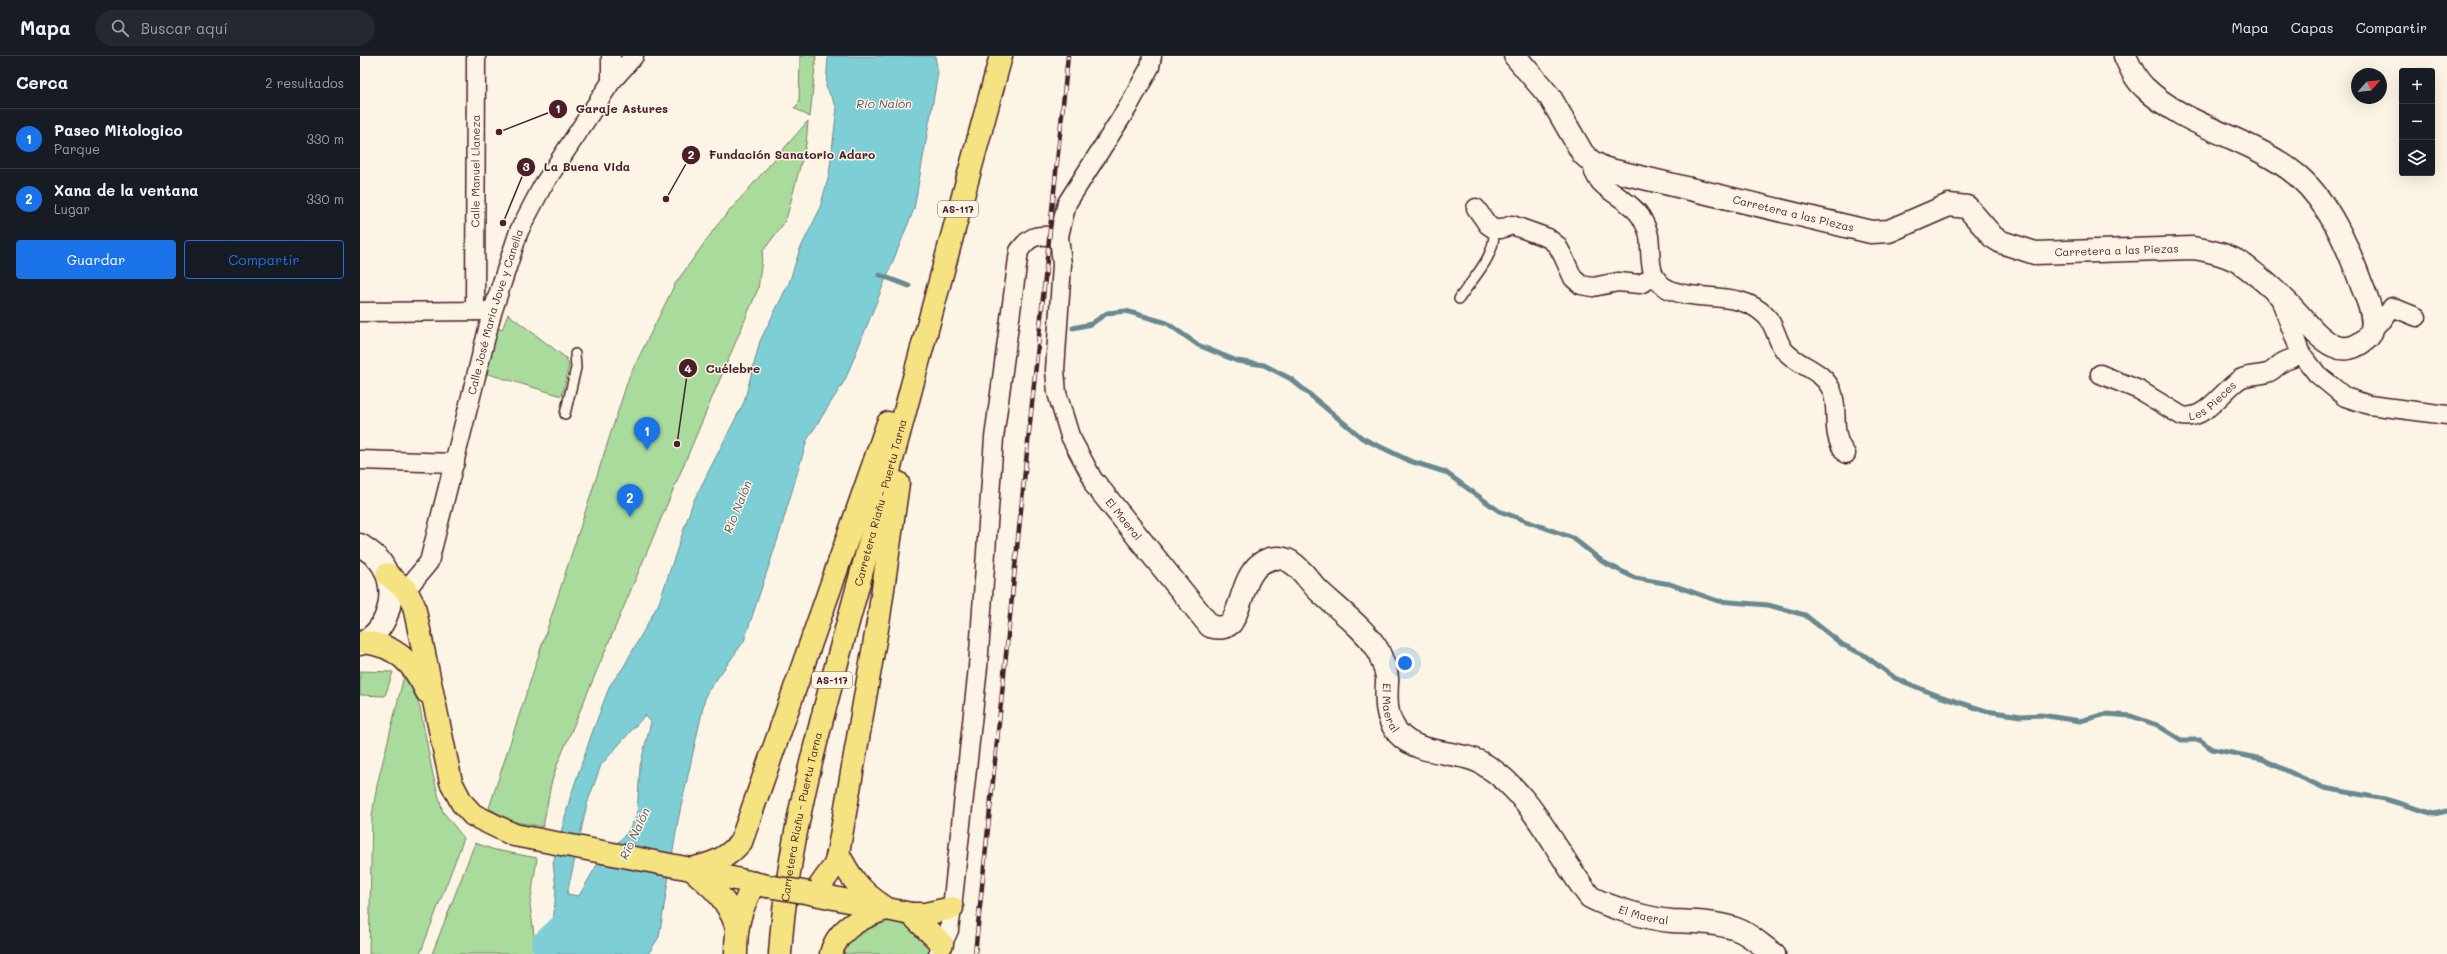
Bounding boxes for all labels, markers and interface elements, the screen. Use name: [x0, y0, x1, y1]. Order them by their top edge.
search box: [95, 10, 375, 46]
text: Mapa: [20, 15, 71, 40]
icon: search: [109, 17, 131, 39]
text: Buscar aquí: [141, 18, 228, 38]
text: Mapa: [2232, 18, 2269, 37]
text: Capas: [2291, 18, 2334, 37]
text: Compartir: [2356, 18, 2427, 37]
north arrow: [2351, 68, 2387, 104]
map controls: [2399, 68, 2435, 176]
button: +: [2399, 68, 2435, 104]
text: Cerca: [16, 71, 68, 93]
text: 2 resultados: [265, 74, 344, 91]
water label: Río Nalón: [856, 95, 912, 111]
callout: Garaje Astures: [548, 97, 676, 121]
text: 1: [555, 100, 561, 116]
text: Garaje Astures: [576, 100, 668, 116]
button: −: [2399, 104, 2435, 140]
street label: Calle Manuel Llaneza: [467, 114, 483, 227]
text: Paseo Mitologico: [54, 120, 183, 140]
text: 1: [26, 130, 32, 147]
text: 330 m: [306, 130, 344, 147]
text: Parque: [54, 140, 100, 157]
button: layers: [2399, 140, 2435, 176]
callout: Fundación Sanatorio Adaro: [681, 143, 883, 167]
text: 2: [688, 146, 695, 162]
text: Fundación Sanatorio Adaro: [709, 146, 875, 162]
callout: La Buena Vida: [516, 155, 639, 179]
text: 3: [522, 158, 530, 174]
text: La Buena Vida: [544, 158, 630, 174]
text: Xana de la ventana: [54, 180, 199, 200]
text: 2: [25, 190, 33, 207]
text: 330 m: [306, 190, 344, 207]
street label: Carretera a las Piezas: [1731, 191, 1856, 235]
text: Lugar: [54, 200, 90, 217]
road number: AS-117: [938, 201, 978, 217]
street label: Calle José María Jove y Canella: [464, 227, 526, 396]
button: Guardar: [16, 240, 176, 279]
button: Compartir: [184, 240, 344, 279]
street label: Carretera a las Piezas: [2054, 240, 2179, 259]
callout: Cuélebre: [678, 356, 768, 380]
text: 4: [684, 360, 692, 376]
text: Cuélebre: [706, 360, 760, 376]
street label: Les Pieces: [2187, 377, 2239, 423]
pin: 1: [634, 417, 660, 450]
street label: Carretera Riañu - Puertu Tarna: [850, 417, 910, 588]
water label: Río Nalón: [719, 478, 755, 535]
pin: 2: [617, 484, 643, 517]
street label: El Maeral: [1102, 495, 1146, 543]
your location: [1395, 653, 1415, 673]
road number: AS-117: [812, 672, 852, 688]
street label: El Maeral: [1379, 683, 1403, 736]
street label: Carretera Riañu - Puertu Tarna: [777, 730, 825, 902]
water label: Río Nalón: [615, 805, 653, 862]
street label: El Maeral: [1617, 901, 1669, 928]

